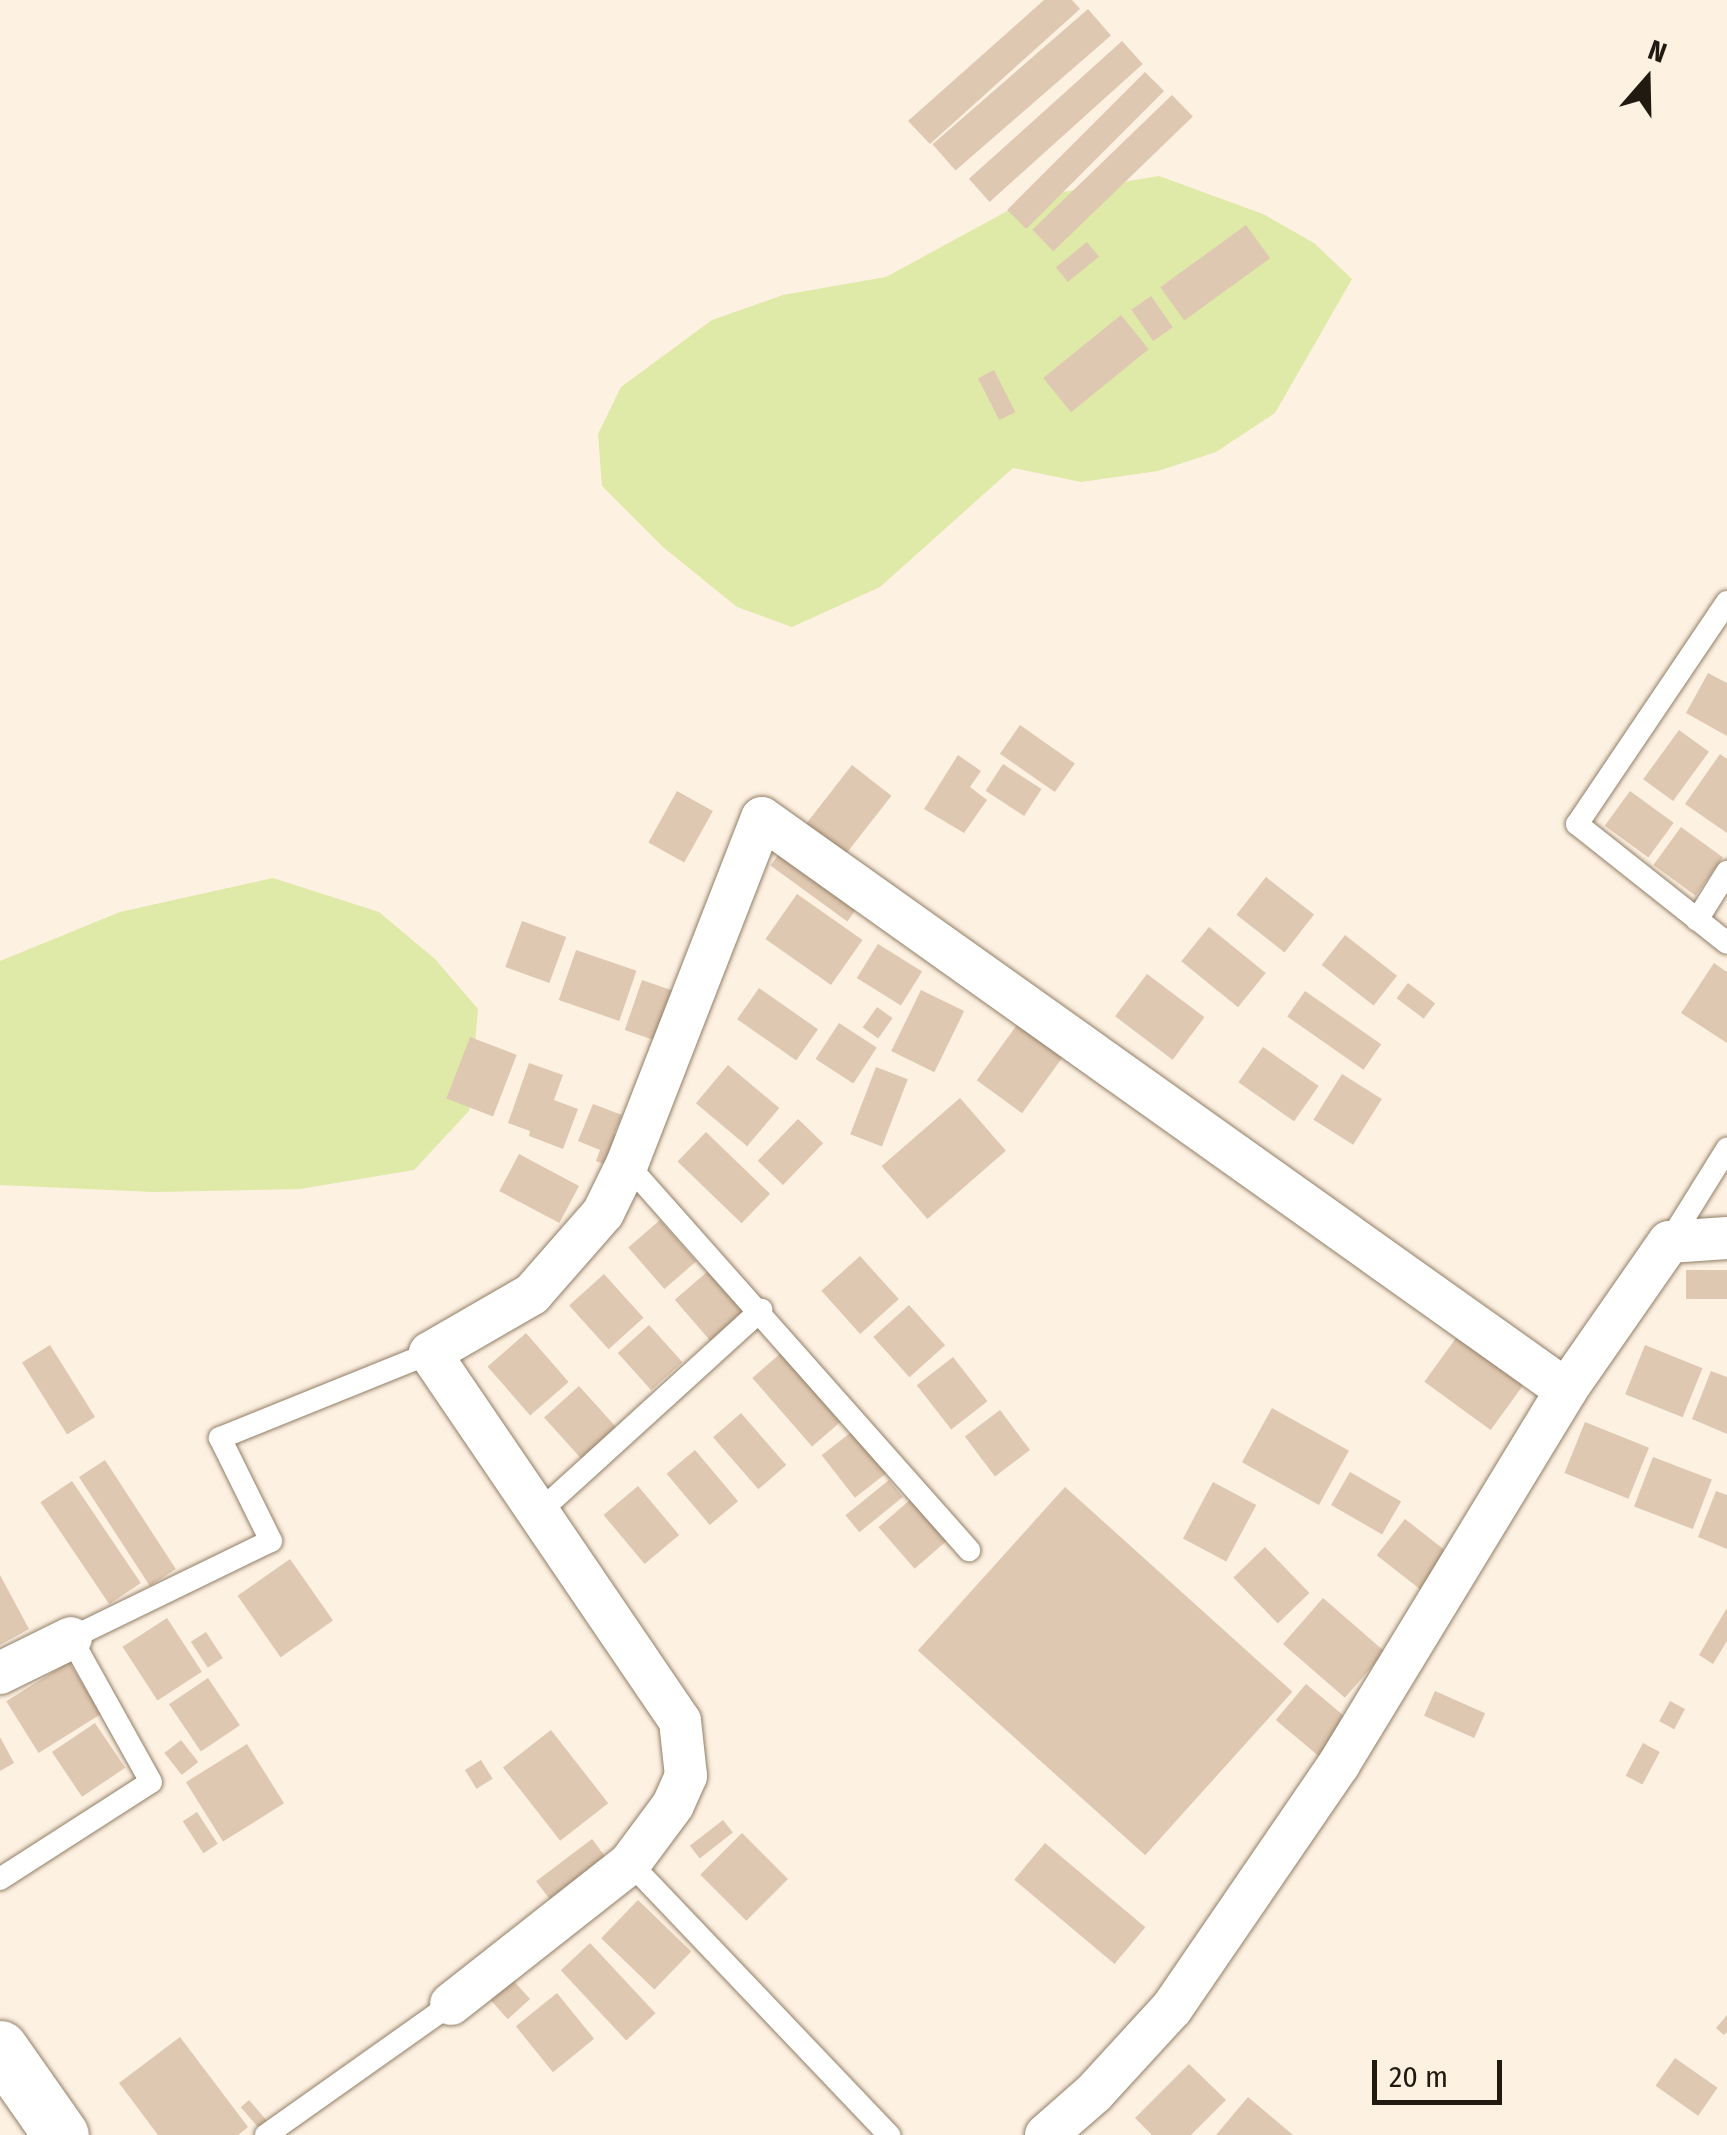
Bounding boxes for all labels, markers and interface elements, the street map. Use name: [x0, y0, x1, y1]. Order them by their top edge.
north arrow: [1597, 30, 1697, 130]
text: N: [1644, 33, 1671, 70]
scale bar: [1377, 2040, 1507, 2102]
text: 20 m: [1389, 2059, 1448, 2095]

